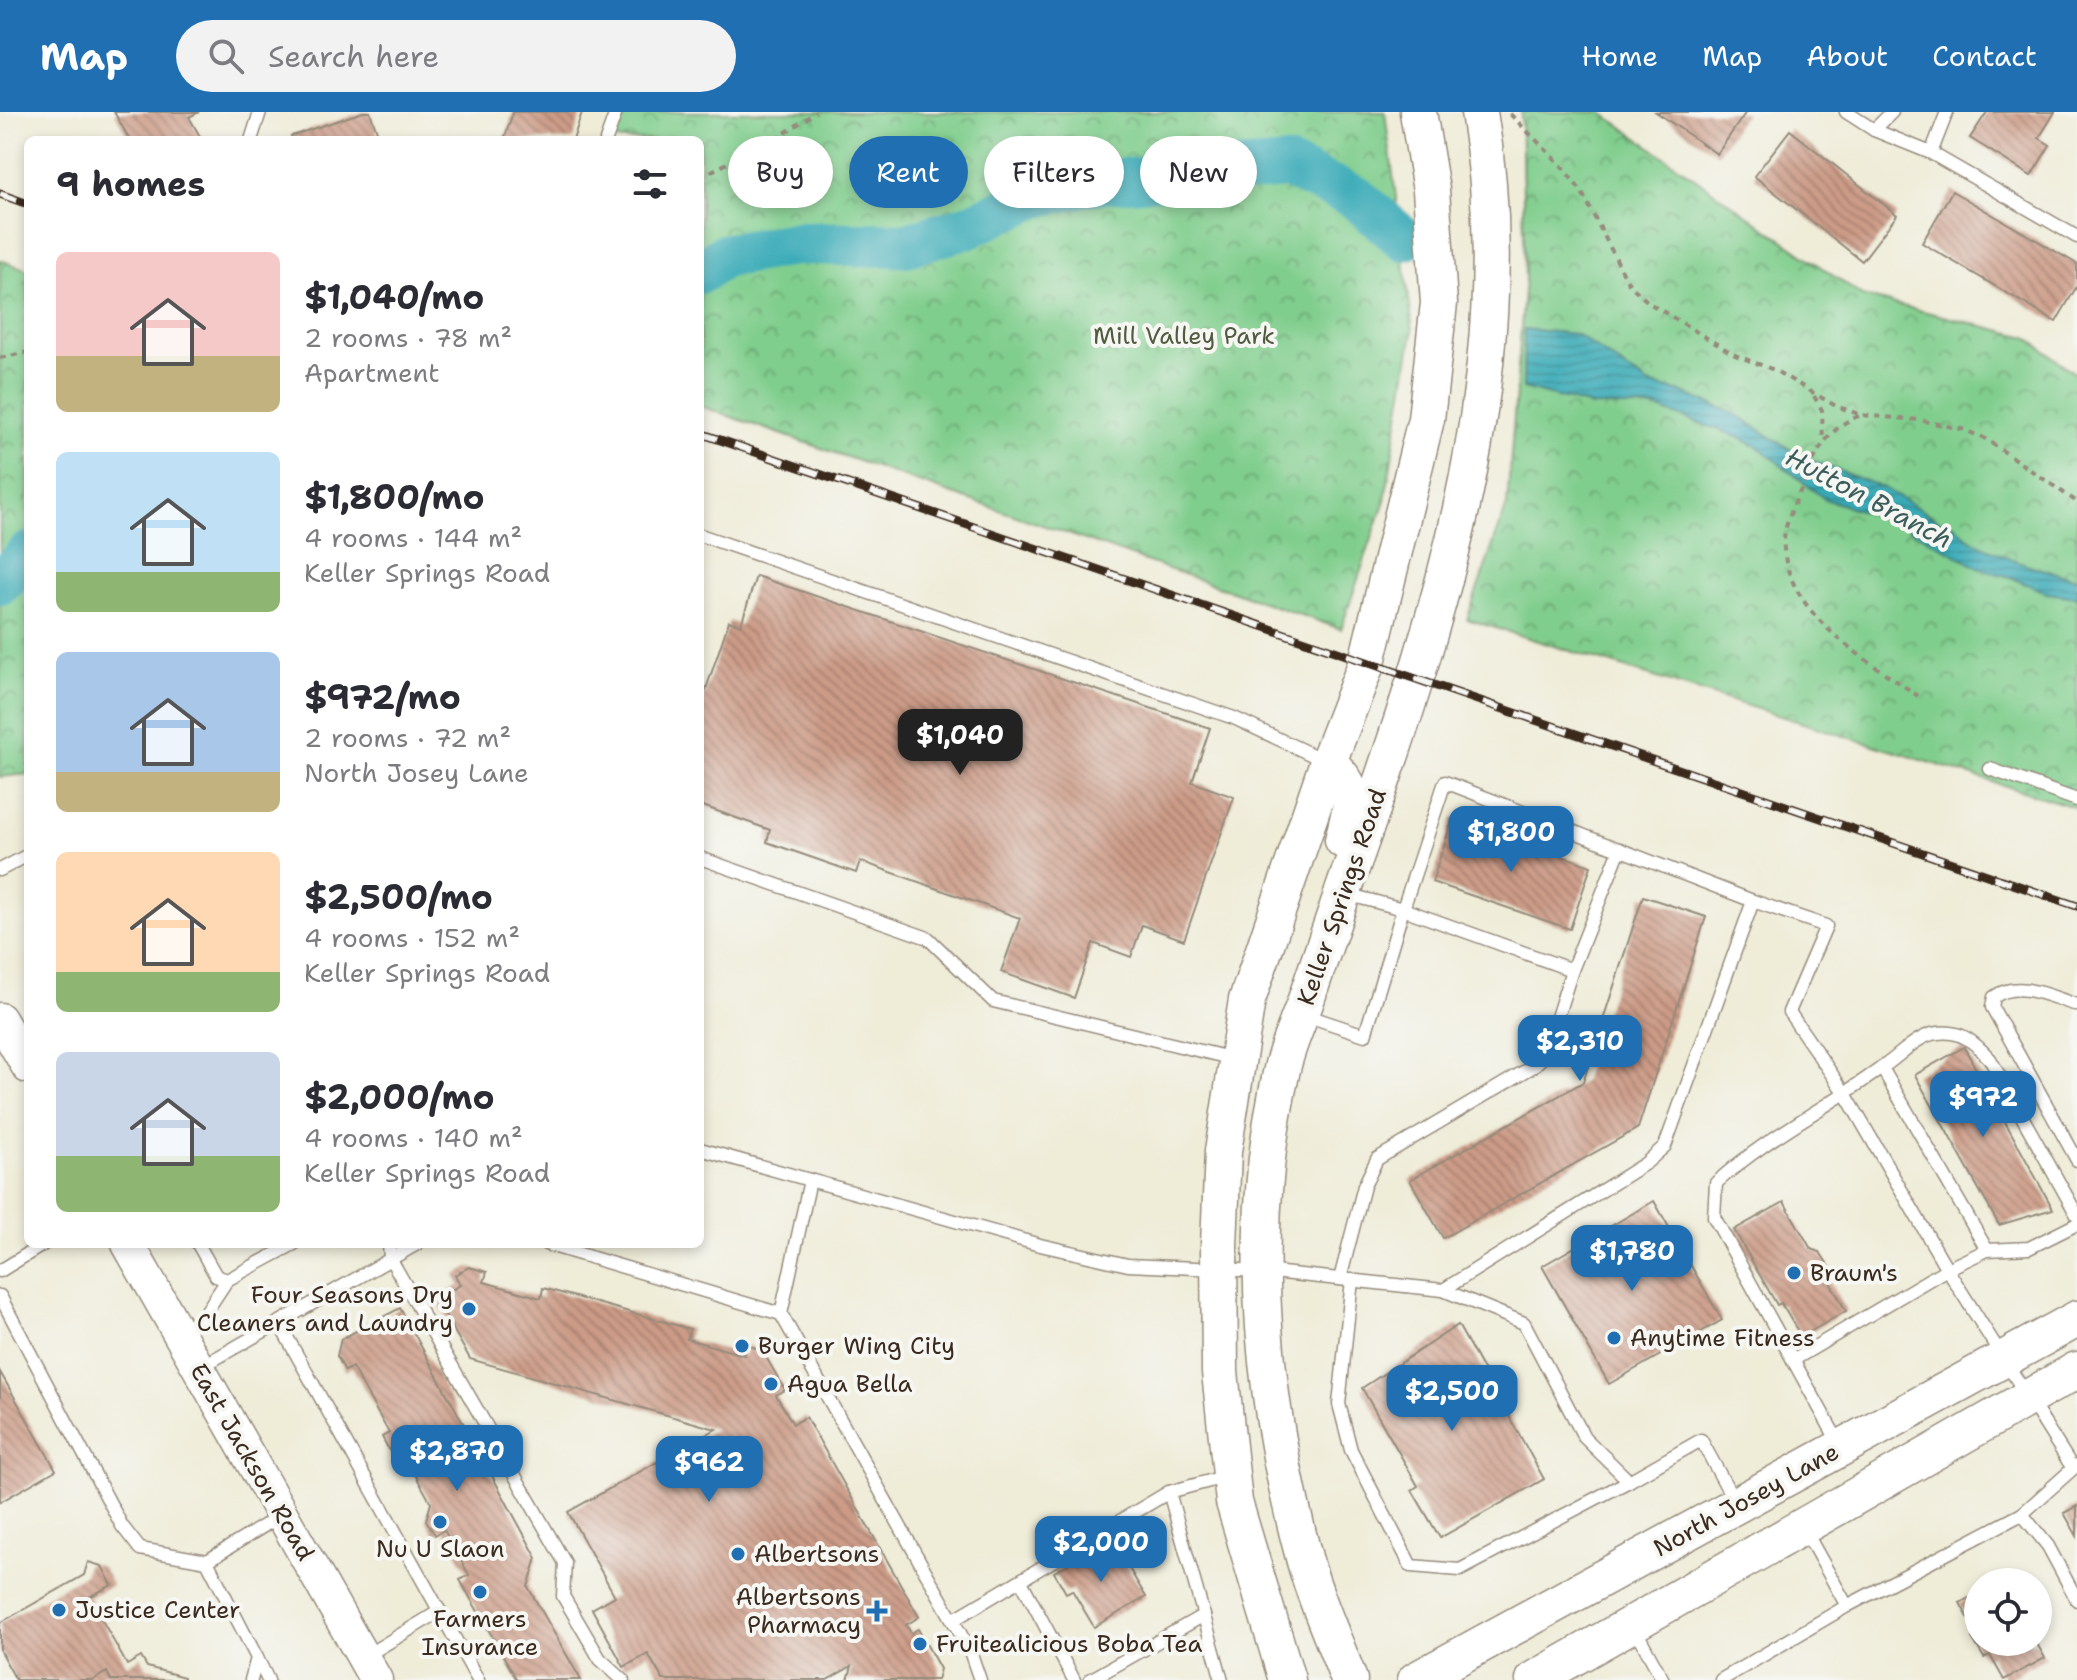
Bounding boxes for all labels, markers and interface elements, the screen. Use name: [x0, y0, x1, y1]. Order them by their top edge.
search box: [176, 20, 736, 92]
text: Map: [40, 31, 128, 82]
icon: search: [204, 34, 248, 78]
text: Search here: [268, 36, 439, 77]
text: Home: [1581, 37, 1658, 75]
text: Map: [1702, 37, 1762, 75]
text: About: [1806, 37, 1888, 75]
text: Contact: [1932, 37, 2037, 75]
chip: Buy: [728, 136, 833, 208]
chip: Rent: [849, 136, 968, 208]
chip: Filters: [984, 136, 1124, 208]
chip: New: [1140, 136, 1257, 208]
text: 9 homes: [56, 161, 205, 207]
icon: filters: [628, 162, 672, 206]
text: $1,040/mo: [304, 274, 484, 320]
icon: home: [120, 284, 216, 380]
text: 2 rooms · 78 m²: [304, 320, 512, 355]
park label: Mill Valley Park: [1093, 320, 1275, 352]
text: Apartment: [304, 355, 440, 390]
water label: Hutton Branch: [1780, 439, 1959, 556]
text: $1,800/mo: [304, 474, 485, 520]
icon: home: [120, 484, 216, 580]
text: 4 rooms · 144 m²: [304, 520, 522, 555]
text: Keller Springs Road: [304, 555, 550, 590]
text: $972/mo: [304, 674, 461, 720]
icon: home: [120, 684, 216, 780]
pin: $1,040: [895, 709, 1025, 777]
text: $1,040: [916, 717, 1004, 752]
text: 2 rooms · 72 m²: [304, 720, 511, 755]
text: North Josey Lane: [304, 755, 529, 790]
street label: Keller Springs Road: [1290, 784, 1394, 1010]
pin: $1,800: [1446, 806, 1576, 874]
text: $1,800: [1467, 814, 1555, 849]
text: $2,500/mo: [304, 874, 493, 920]
icon: home: [120, 884, 216, 980]
text: 4 rooms · 152 m²: [304, 920, 520, 955]
text: Keller Springs Road: [304, 955, 550, 990]
pin: $2,310: [1515, 1015, 1645, 1083]
text: $2,310: [1536, 1023, 1624, 1058]
pin: $972: [1936, 1071, 2030, 1139]
text: $2,000/mo: [304, 1074, 495, 1120]
text: $972: [1948, 1079, 2018, 1114]
icon: home: [120, 1084, 216, 1180]
text: 4 rooms · 140 m²: [304, 1120, 523, 1155]
text: Keller Springs Road: [304, 1155, 550, 1190]
pin: $1,780: [1567, 1225, 1697, 1293]
text: $1,780: [1589, 1233, 1675, 1268]
place label: Braum's: [1810, 1257, 1898, 1289]
marker: Braum's: [1785, 1264, 1803, 1282]
place label: Four Seasons Dry Cleaners and Laundry: [197, 1279, 453, 1339]
marker: Four Seasons Dry Cleaners and Laundry: [460, 1300, 478, 1318]
place label: Anytime Fitness: [1630, 1322, 1815, 1354]
marker: Anytime Fitness: [1605, 1329, 1623, 1347]
place label: Burger Wing City: [758, 1330, 955, 1362]
marker: Burger Wing City: [733, 1337, 751, 1355]
street label: East Jackson Road: [182, 1358, 322, 1566]
pin: $2,500: [1387, 1365, 1517, 1433]
place label: Agua Bella: [787, 1368, 912, 1400]
text: $2,500: [1404, 1373, 1500, 1408]
marker: Agua Bella: [762, 1375, 780, 1393]
pin: $2,870: [392, 1425, 522, 1493]
text: $2,870: [409, 1433, 505, 1468]
pin: $962: [662, 1436, 756, 1504]
street label: North Josey Lane: [1648, 1436, 1844, 1564]
text: $962: [674, 1444, 744, 1479]
marker: Nu U Slaon: [431, 1513, 449, 1531]
pin: $2,000: [1036, 1516, 1166, 1584]
text: $2,000: [1053, 1524, 1149, 1559]
place label: Nu U Slaon: [376, 1533, 504, 1565]
place label: Albertsons: [754, 1538, 879, 1570]
marker: Albertsons: [729, 1545, 747, 1563]
map controls: [1964, 1568, 2052, 1656]
button: locate: [1964, 1568, 2052, 1656]
place label: Albertsons Pharmacy: [736, 1581, 861, 1641]
marker: Farmers Insurance: [471, 1583, 489, 1601]
place label: Justice Center: [75, 1594, 240, 1626]
marker: Justice Center: [50, 1601, 68, 1619]
marker: Albertsons Pharmacy: [868, 1602, 886, 1620]
place label: Farmers Insurance: [422, 1603, 538, 1663]
place label: Fruitealicious Boba Tea: [936, 1628, 1202, 1660]
marker: Fruitealicious Boba Tea: [911, 1635, 929, 1653]

